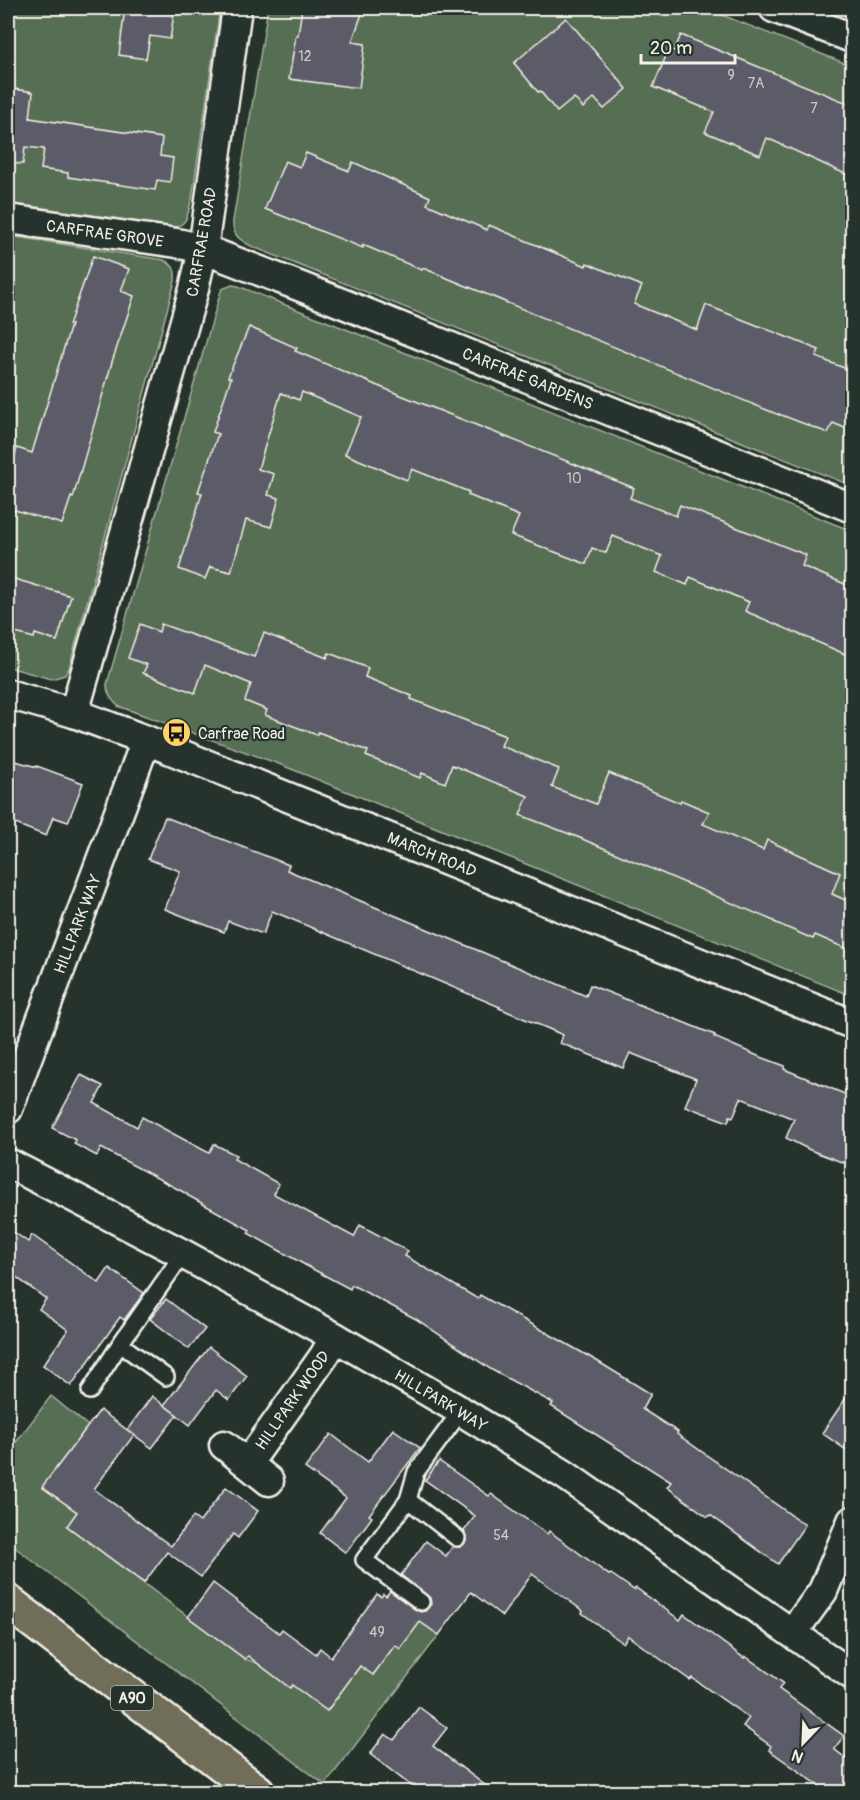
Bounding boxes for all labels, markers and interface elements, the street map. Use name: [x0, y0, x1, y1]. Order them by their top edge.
scale bar: [641, 27, 736, 65]
text: 20 m: [650, 37, 692, 60]
house number: 12: [298, 48, 312, 65]
house number: 9: [727, 67, 735, 84]
house number: 7A: [748, 75, 764, 92]
house number: 7: [810, 100, 818, 117]
street label: CARFRAE ROAD: [183, 186, 221, 298]
street label: CARFRAE GROVE: [45, 216, 165, 252]
street label: CARFRAE GARDENS: [459, 343, 596, 414]
house number: 10: [566, 470, 582, 487]
bus stop icon: Carfrae Road: [161, 717, 193, 749]
place label: Carfrae Road: [198, 724, 285, 744]
street label: MARCH ROAD: [384, 828, 479, 882]
street label: HILLPARK WAY: [50, 872, 106, 977]
street label: HILLPARK WOOD: [251, 1347, 334, 1454]
street label: HILLPARK WAY: [390, 1365, 491, 1436]
house number: 54: [493, 1527, 509, 1544]
house number: 49: [369, 1624, 385, 1641]
road number: A90: [111, 1686, 153, 1710]
north arrow: [773, 1713, 833, 1773]
text: N: [788, 1744, 806, 1767]

